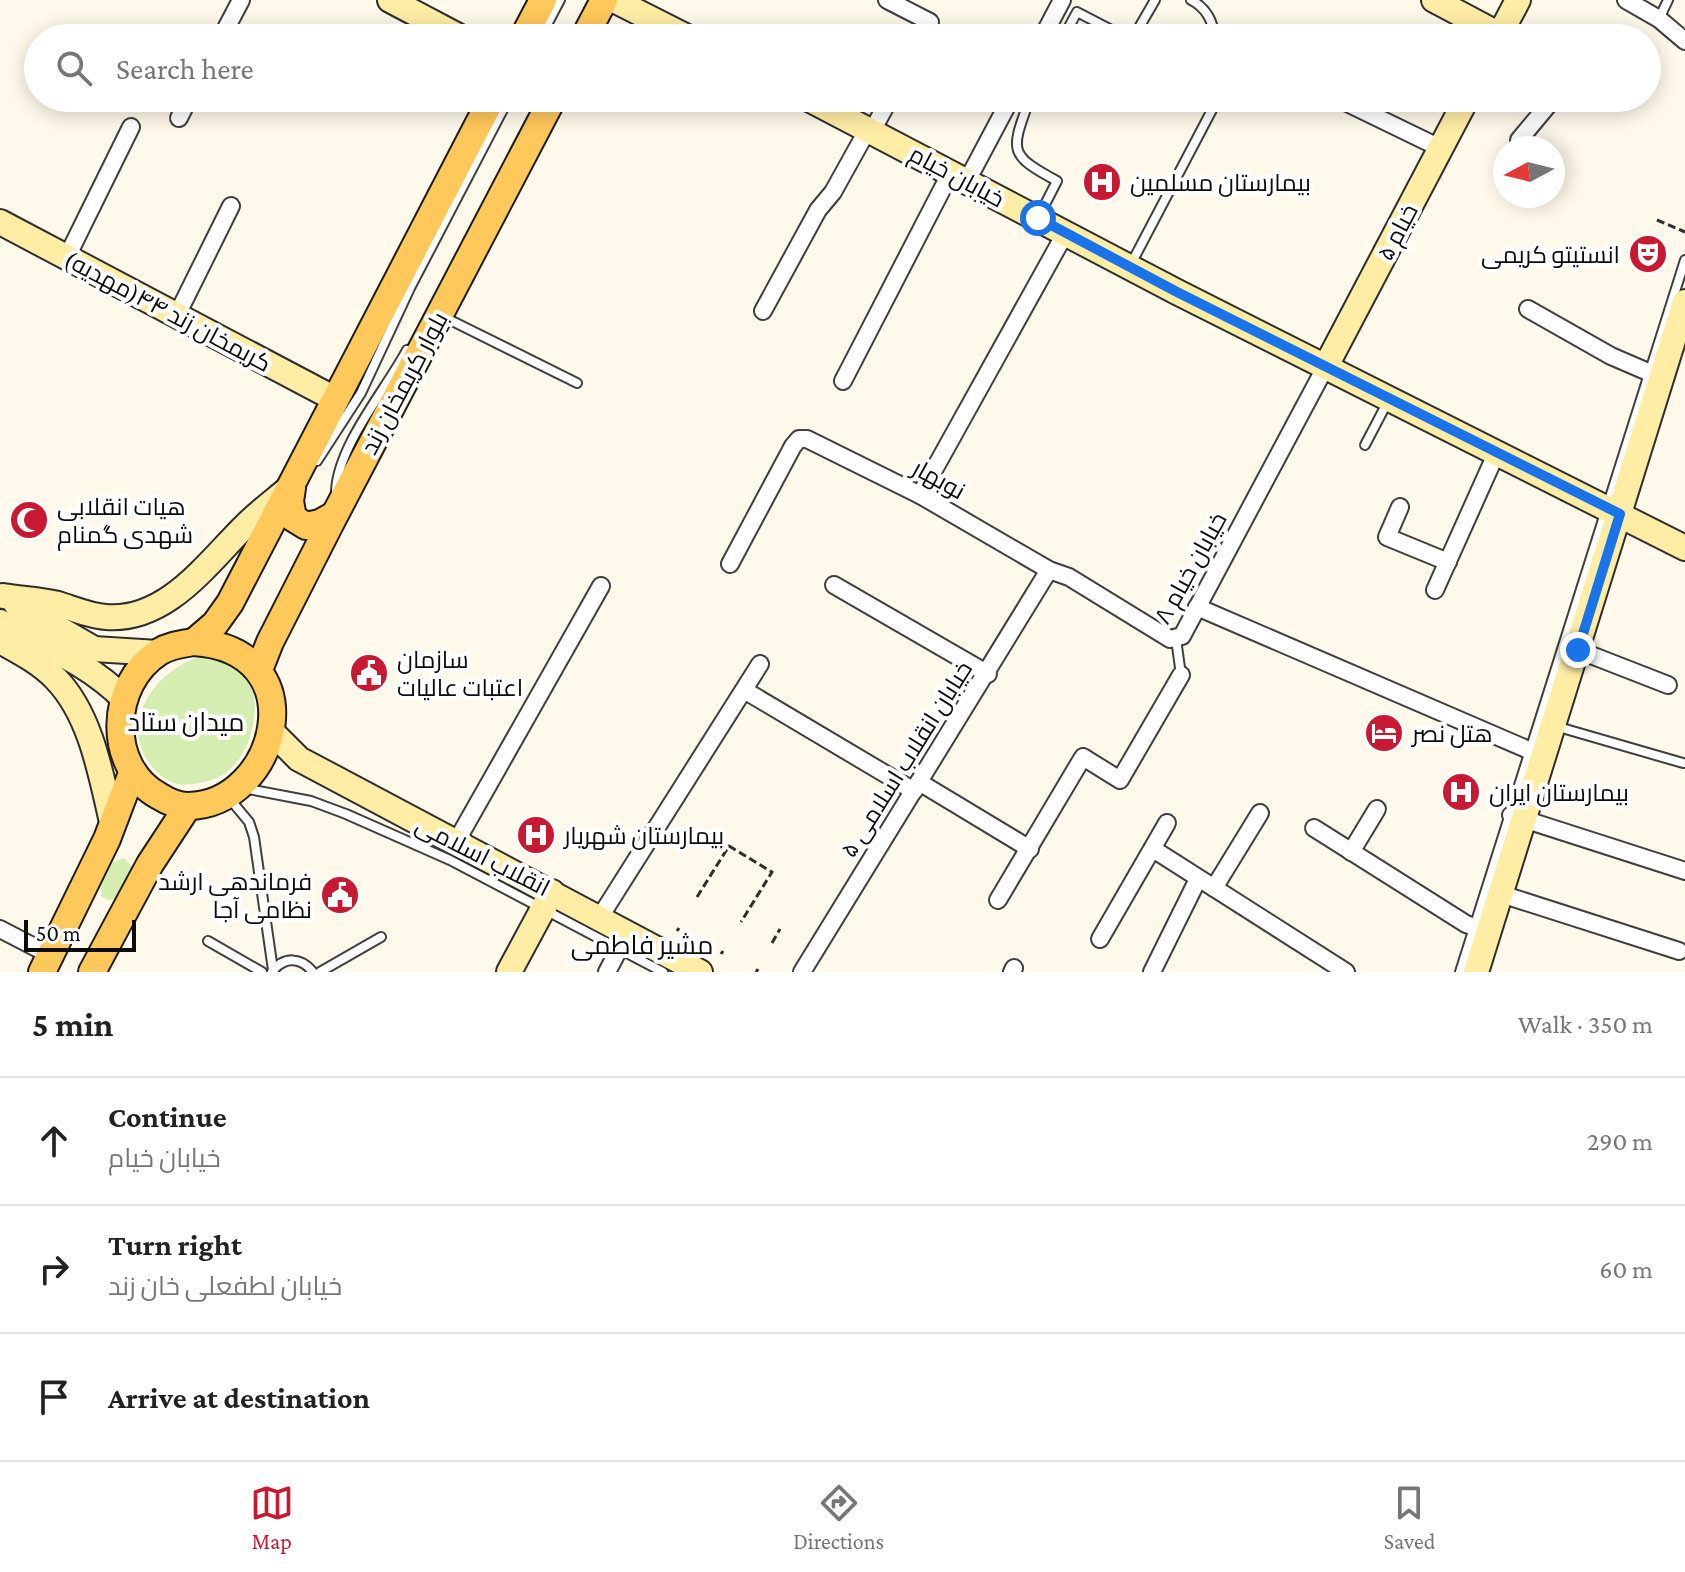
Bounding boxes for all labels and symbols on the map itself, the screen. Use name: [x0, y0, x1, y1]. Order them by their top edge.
north arrow: [1493, 136, 1565, 208]
street label: خیابان خیام: [903, 140, 1009, 215]
hospital icon: بیمارستان مسلمین: [1081, 161, 1123, 203]
place label: بیمارستان مسلمین: [1130, 169, 1311, 197]
street label: ۵ خیام: [1371, 199, 1426, 266]
route start: [1020, 200, 1056, 236]
theatre icon: انستیتو کریمی: [1627, 233, 1669, 275]
place label: انستیتو کریمی: [1481, 241, 1620, 269]
street label: کریمخان زند ۴۴(مهدیه): [60, 245, 276, 378]
street label: بلوار کریمخان زند: [355, 307, 454, 459]
street label: نوبهار: [906, 453, 970, 505]
place label: هیات انقلابی شهدی گمنام: [57, 493, 193, 551]
mosque icon: هیات انقلابی شهدی گمنام: [8, 499, 50, 541]
street label: خیابان خیام ۸: [1148, 507, 1234, 630]
route end: [1560, 632, 1596, 668]
place label: سازمان اعتبات عالیات: [397, 646, 523, 701]
public building icon: سازمان اعتبات عالیات: [348, 652, 390, 694]
street label: خیابان انقلاب اسلامی ۵: [835, 656, 978, 862]
district label: میدان ستاد: [128, 708, 244, 737]
hotel icon: هتل نصر: [1363, 712, 1405, 754]
place label: هتل نصر: [1410, 720, 1493, 748]
hospital icon: بیمارستان ایران: [1440, 771, 1482, 813]
place label: بیمارستان ایران: [1489, 779, 1629, 807]
street label: انقلاب اسلامی: [411, 811, 555, 902]
hospital icon: بیمارستان شهریار: [515, 814, 557, 856]
place label: بیمارستان شهریار: [562, 822, 724, 850]
place label: فرماندهی ارشد نظامی آجا: [158, 868, 312, 924]
public building icon: فرماندهی ارشد نظامی آجا: [319, 874, 361, 916]
scale bar: [24, 916, 136, 952]
district label: مشیر فاطمی: [571, 931, 713, 961]

